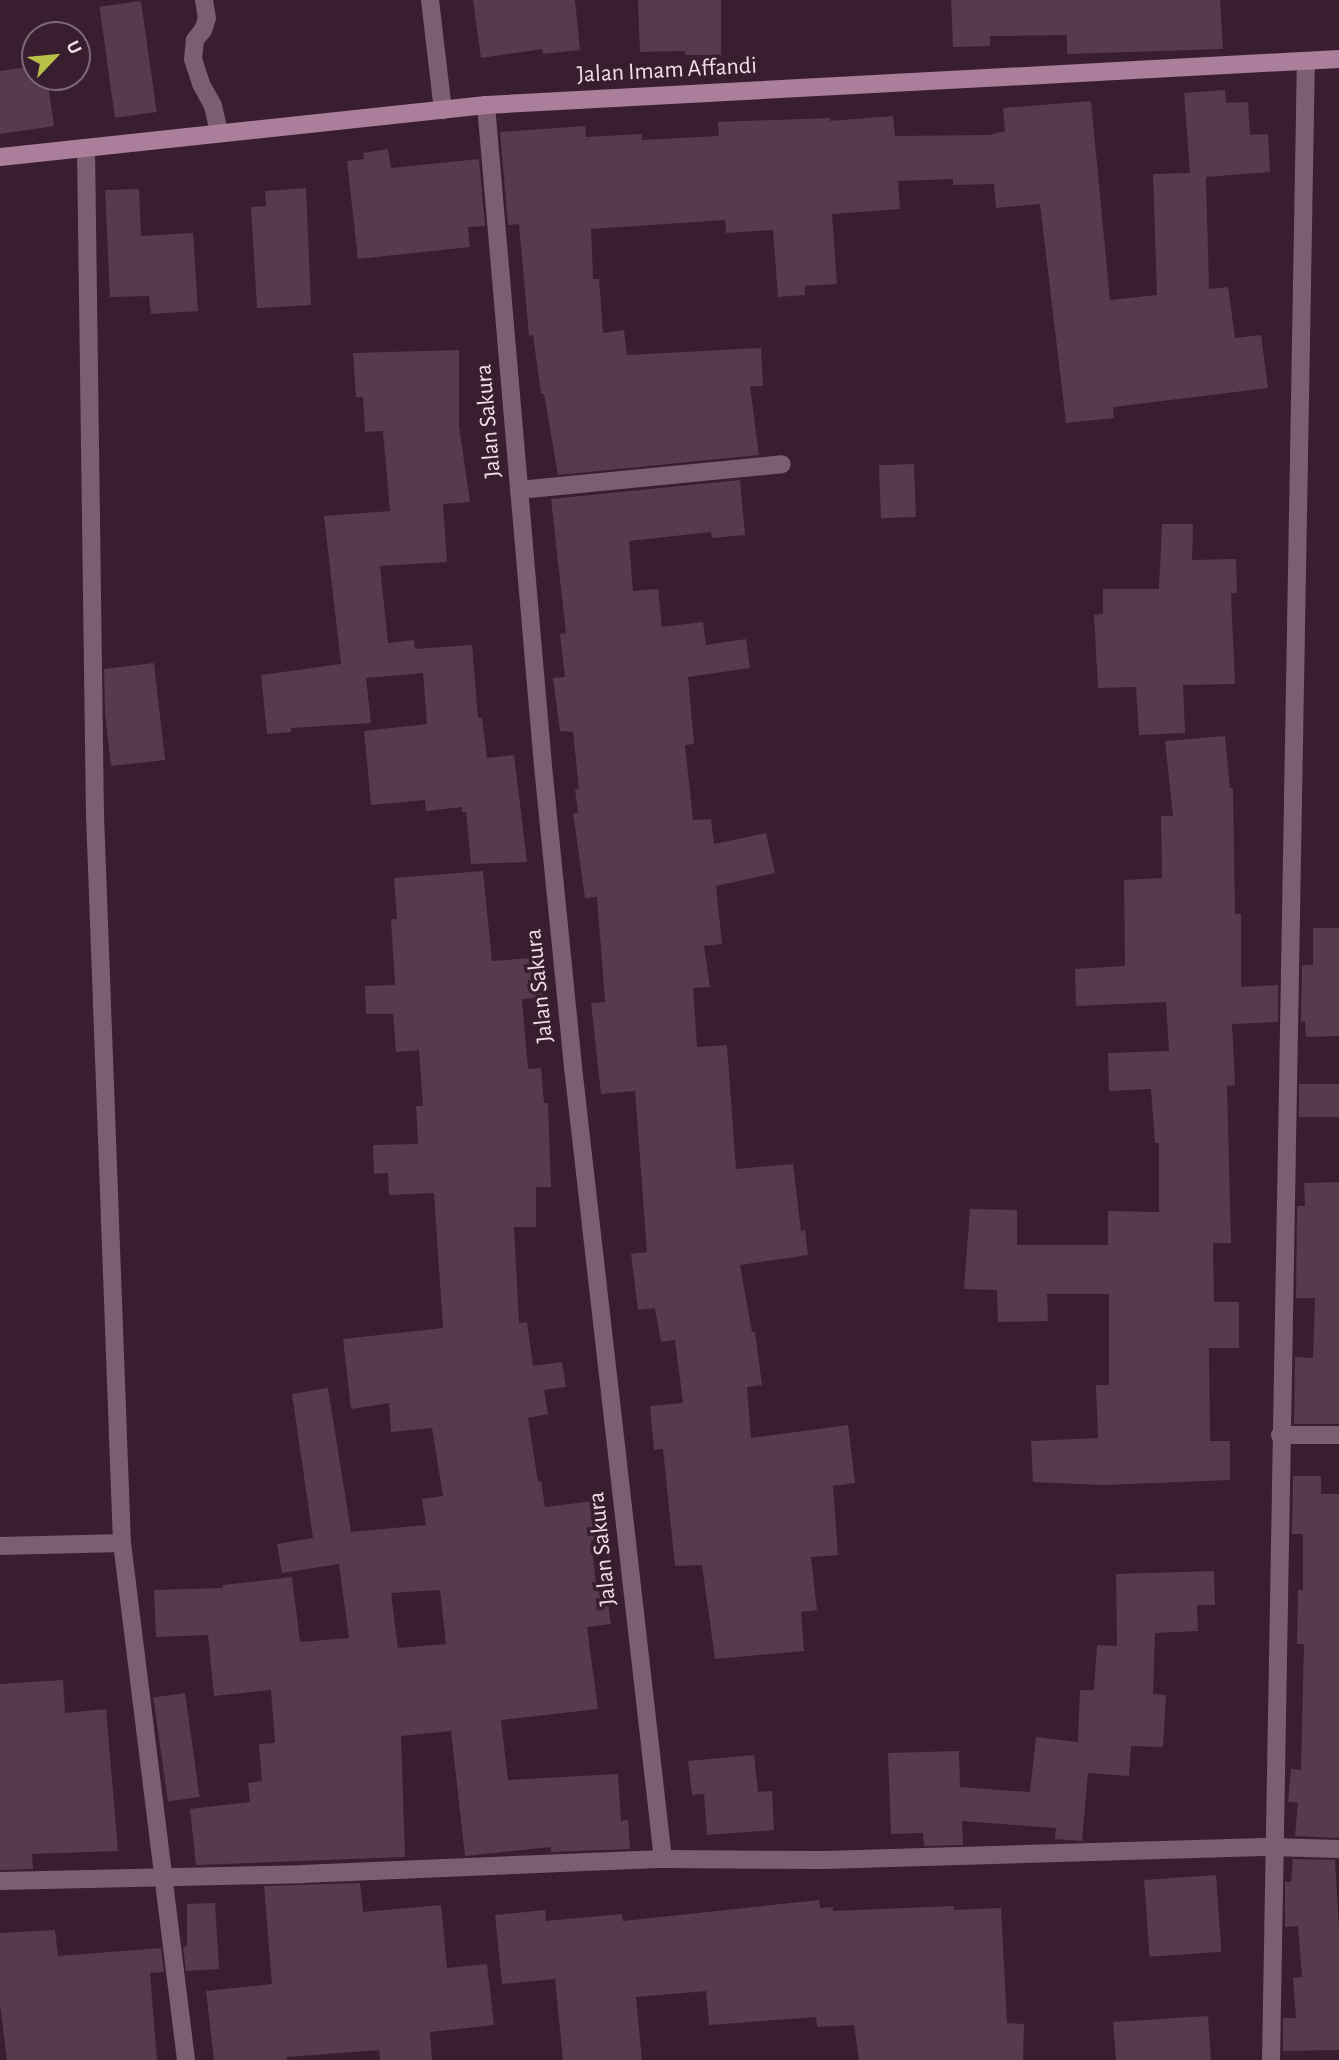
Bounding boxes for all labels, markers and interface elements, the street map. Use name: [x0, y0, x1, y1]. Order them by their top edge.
north arrow: [21, 21, 91, 91]
text: U: [62, 38, 85, 57]
street label: Jalan Imam Affandi: [576, 52, 758, 90]
street label: Jalan Sakura: [470, 363, 508, 479]
street label: Jalan Sakura: [520, 927, 560, 1045]
street label: Jalan Sakura: [583, 1490, 623, 1608]

